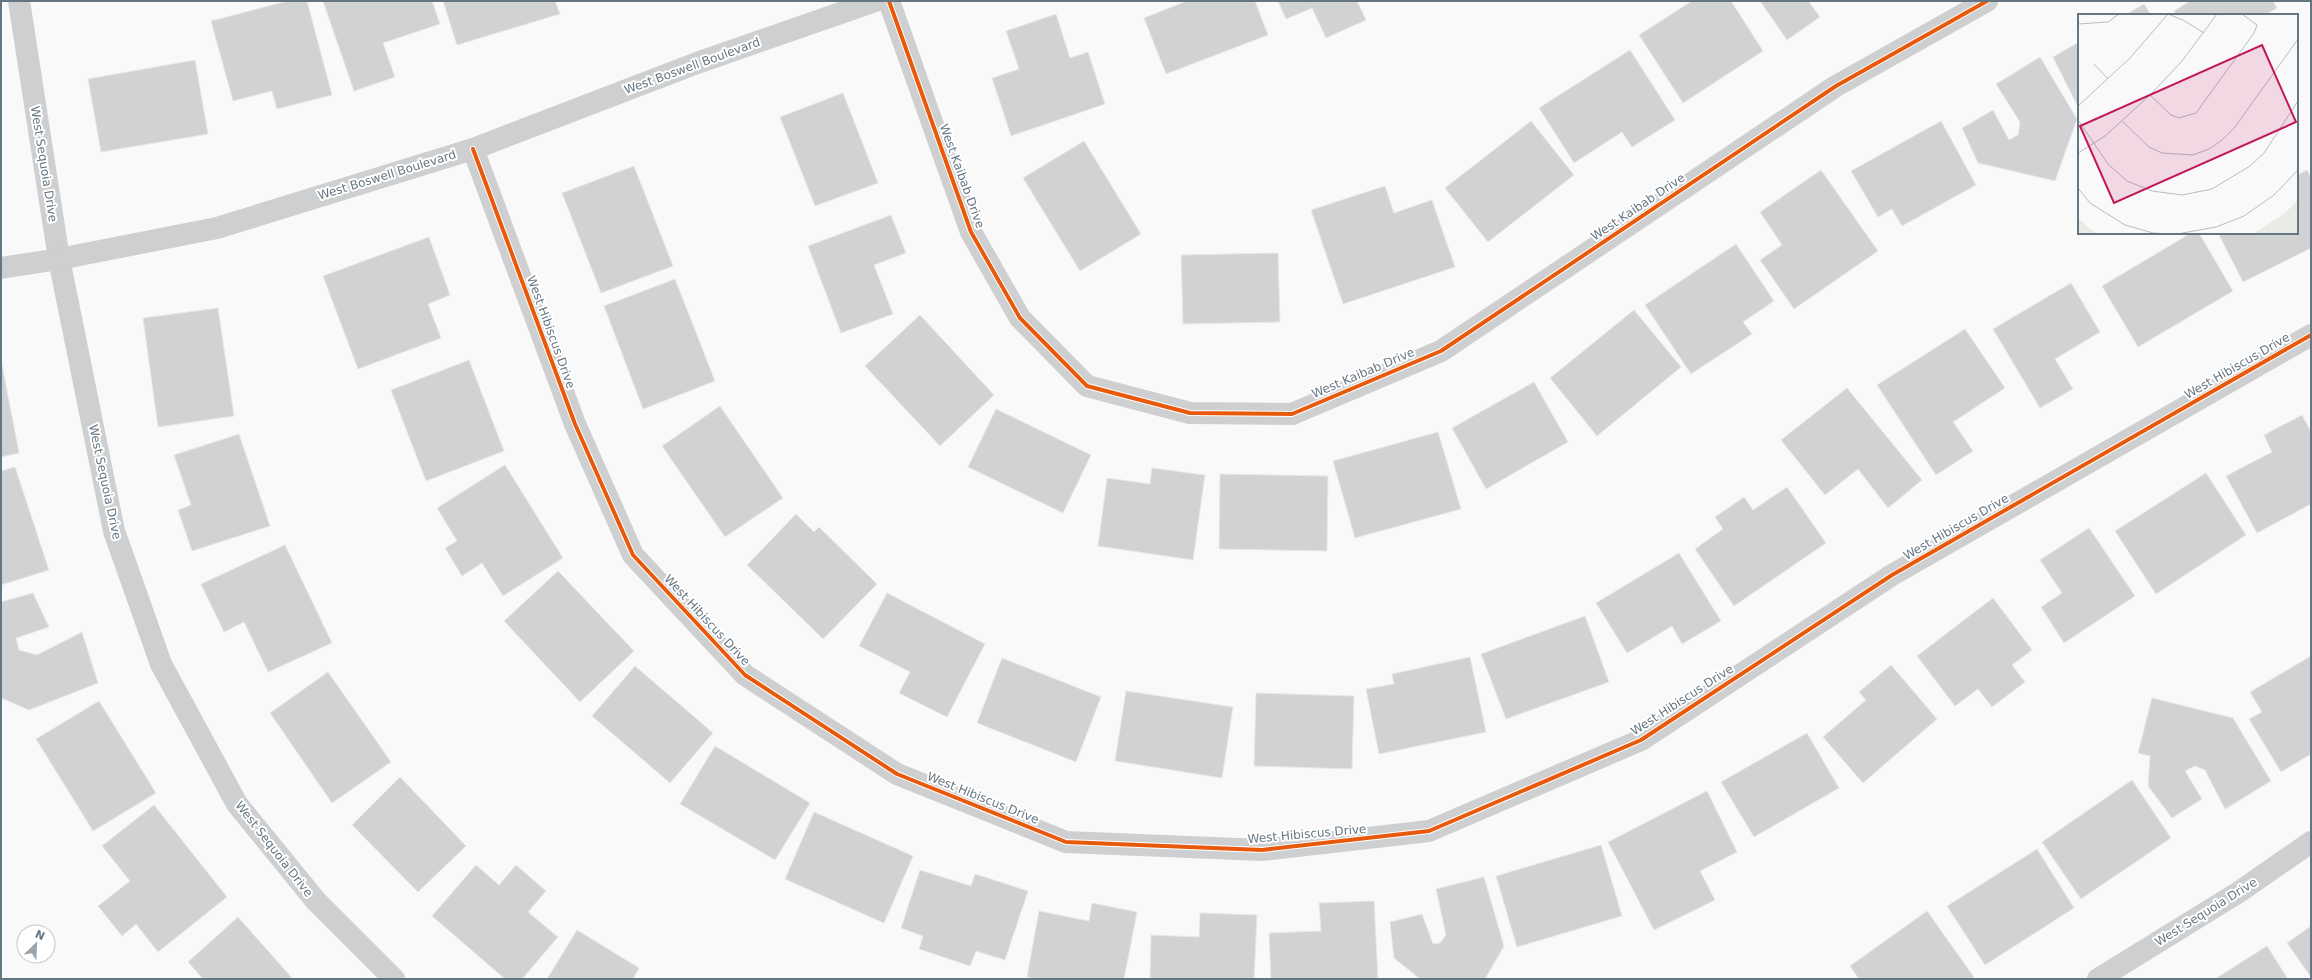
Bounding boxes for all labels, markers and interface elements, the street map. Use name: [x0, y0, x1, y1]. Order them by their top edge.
inset map: [2078, 14, 2298, 234]
street label: West Boswell Boulevard: [622, 35, 762, 97]
street label: West Sequoia Drive: [28, 105, 60, 223]
street label: West Kaibab Drive: [937, 122, 987, 230]
street label: West Boswell Boulevard: [316, 147, 458, 203]
street label: West Kaibab Drive: [1588, 170, 1688, 244]
street label: West Hibiscus Drive: [524, 274, 578, 390]
street label: West Hibiscus Drive: [2182, 330, 2292, 402]
street label: West Kaibab Drive: [1310, 345, 1416, 401]
street label: West Sequoia Drive: [86, 423, 124, 541]
street label: West Hibiscus Drive: [1901, 491, 2011, 563]
street label: West Hibiscus Drive: [661, 572, 753, 668]
street label: West Hibiscus Drive: [1628, 662, 1736, 738]
street label: West Hibiscus Drive: [925, 769, 1041, 827]
street label: West Sequoia Drive: [232, 798, 316, 900]
street label: West Hibiscus Drive: [1247, 822, 1367, 846]
street label: West Sequoia Drive: [2153, 875, 2259, 949]
north arrow: [16, 924, 56, 964]
text: N: [33, 928, 47, 943]

